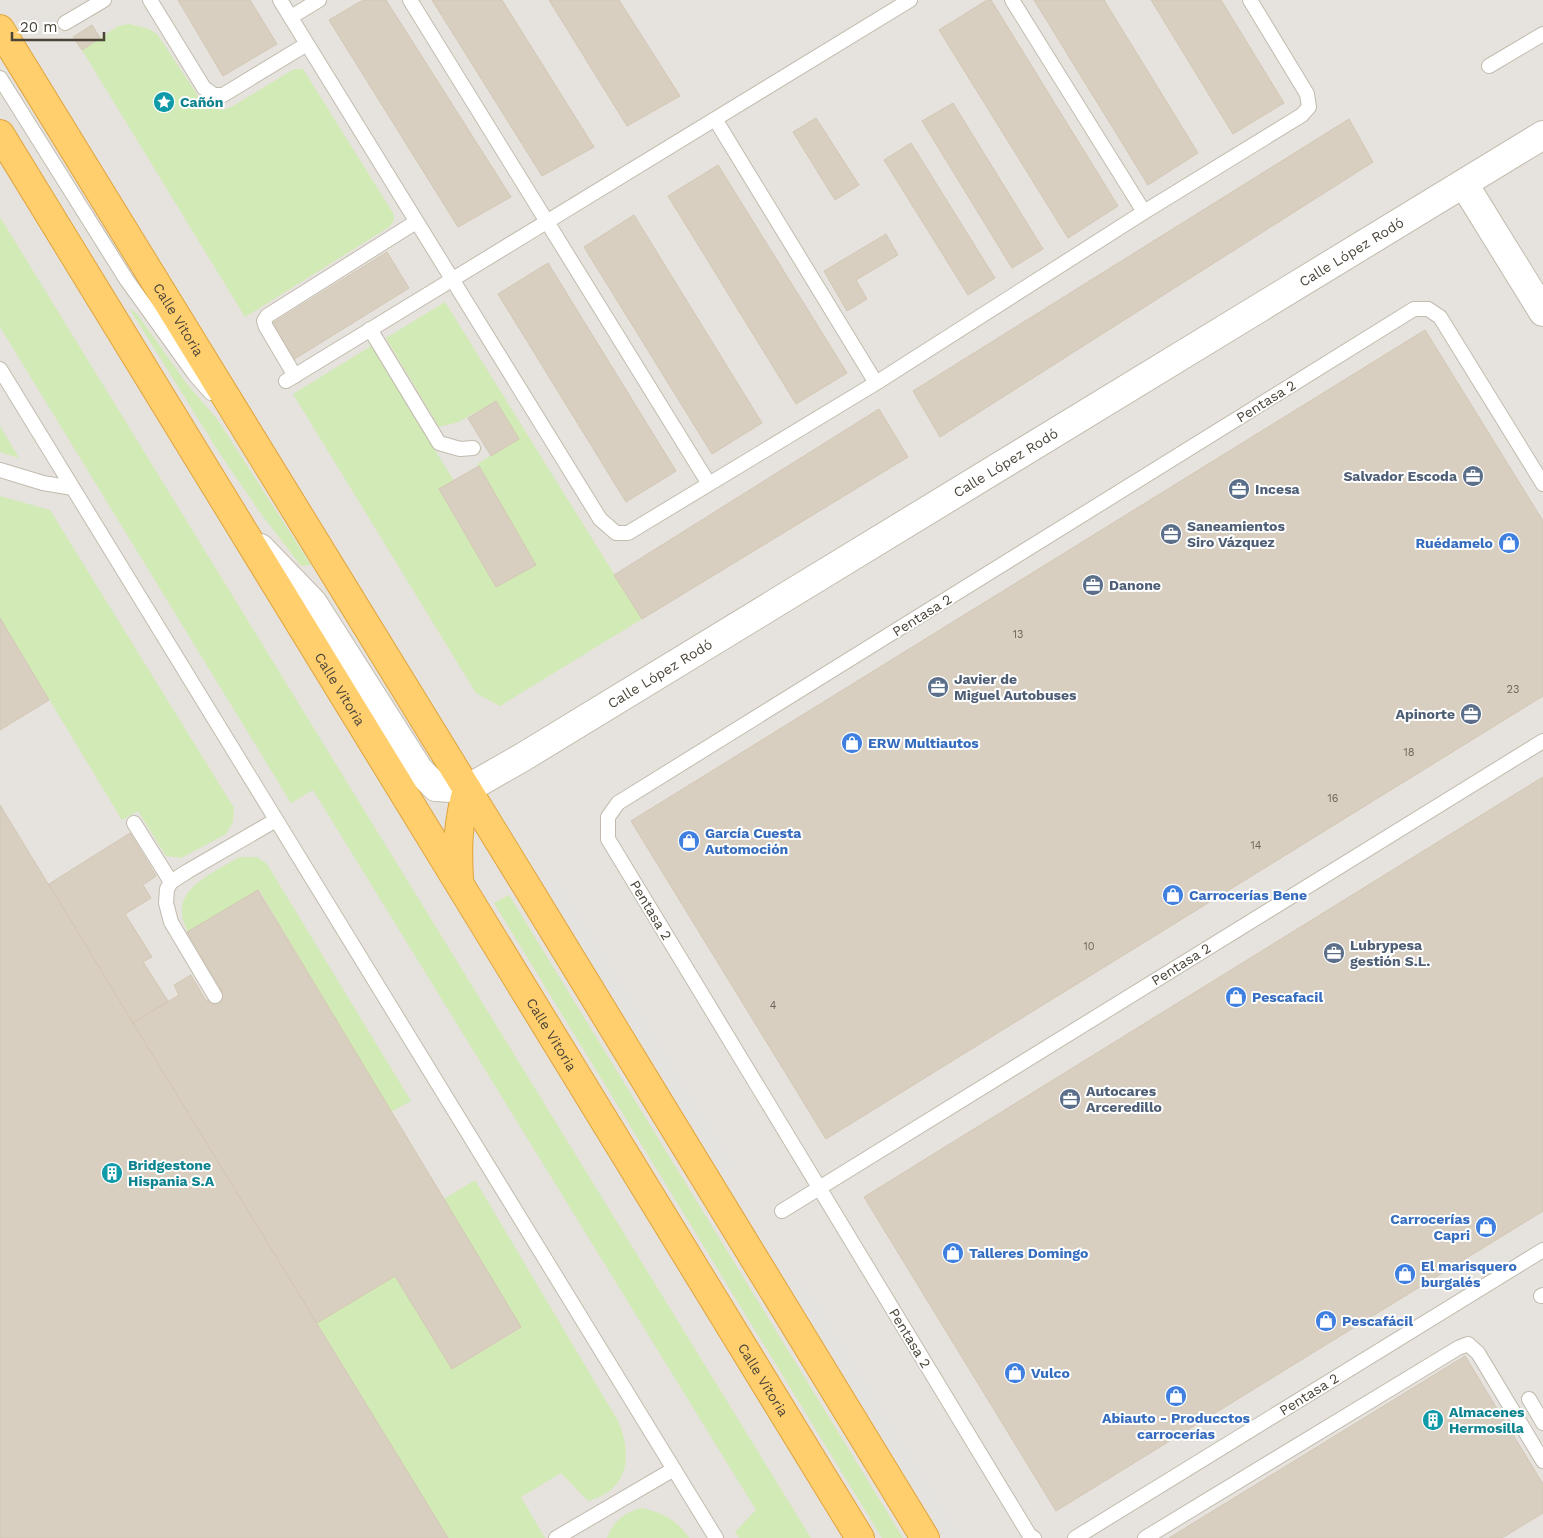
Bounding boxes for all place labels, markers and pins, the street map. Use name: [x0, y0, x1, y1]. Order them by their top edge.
place icon: Cañón: [152, 90, 176, 114]
place label: Cañón: [180, 94, 223, 110]
office icon: Salvador Escoda: [1461, 464, 1485, 488]
place label: Salvador Escoda: [1343, 468, 1458, 484]
office icon: Incesa: [1227, 477, 1251, 501]
place label: Incesa: [1255, 481, 1301, 497]
place label: Saneamientos Siro Vázquez: [1187, 518, 1285, 550]
office icon: Saneamientos Siro Vázquez: [1159, 522, 1183, 546]
shop icon: Ruédamelo: [1497, 531, 1521, 555]
place label: Ruédamelo: [1416, 535, 1493, 551]
office icon: Danone: [1081, 573, 1105, 597]
place label: Danone: [1109, 577, 1161, 593]
place label: Javier de Miguel Autobuses: [954, 671, 1077, 703]
office icon: Javier de Miguel Autobuses: [926, 675, 950, 699]
office icon: Apinorte: [1459, 702, 1483, 726]
place label: Apinorte: [1396, 706, 1455, 722]
shop icon: ERW Multiautos: [840, 731, 864, 755]
place label: ERW Multiautos: [868, 735, 979, 751]
place label: García Cuesta Automoción: [705, 825, 802, 857]
shop icon: García Cuesta Automoción: [677, 829, 701, 853]
shop icon: Carrocerías Bene: [1161, 883, 1185, 907]
place label: Carrocerías Bene: [1189, 887, 1307, 903]
place label: Lubrypesa gestión S.L.: [1350, 937, 1430, 969]
office icon: Lubrypesa gestión S.L.: [1322, 941, 1346, 965]
shop icon: Pescafacil: [1224, 985, 1248, 1009]
place label: Pescafacil: [1252, 989, 1323, 1005]
place label: Autocares Arceredillo: [1086, 1083, 1162, 1115]
office icon: Autocares Arceredillo: [1058, 1087, 1082, 1111]
place label: Bridgestone Hispania S.A: [128, 1157, 215, 1189]
building icon: Bridgestone Hispania S.A: [100, 1161, 124, 1185]
place label: Carrocerías Capri: [1390, 1211, 1471, 1243]
shop icon: Carrocerías Capri: [1474, 1215, 1498, 1239]
shop icon: Talleres Domingo: [941, 1241, 965, 1265]
place label: Talleres Domingo: [969, 1245, 1088, 1261]
place label: El marisquero burgalés: [1421, 1258, 1517, 1290]
shop icon: El marisquero burgalés: [1393, 1262, 1417, 1286]
shop icon: Pescafácil: [1314, 1309, 1338, 1333]
place label: Pescafácil: [1342, 1313, 1413, 1329]
shop icon: Vulco: [1003, 1361, 1027, 1385]
place label: Vulco: [1031, 1365, 1070, 1381]
shop icon: Abiauto - Producctos carrocerías: [1164, 1384, 1188, 1408]
place label: Almacenes Hermosilla: [1449, 1404, 1525, 1436]
building icon: Almacenes Hermosilla: [1421, 1408, 1445, 1432]
place label: Abiauto - Producctos carrocerías: [1102, 1410, 1251, 1442]

